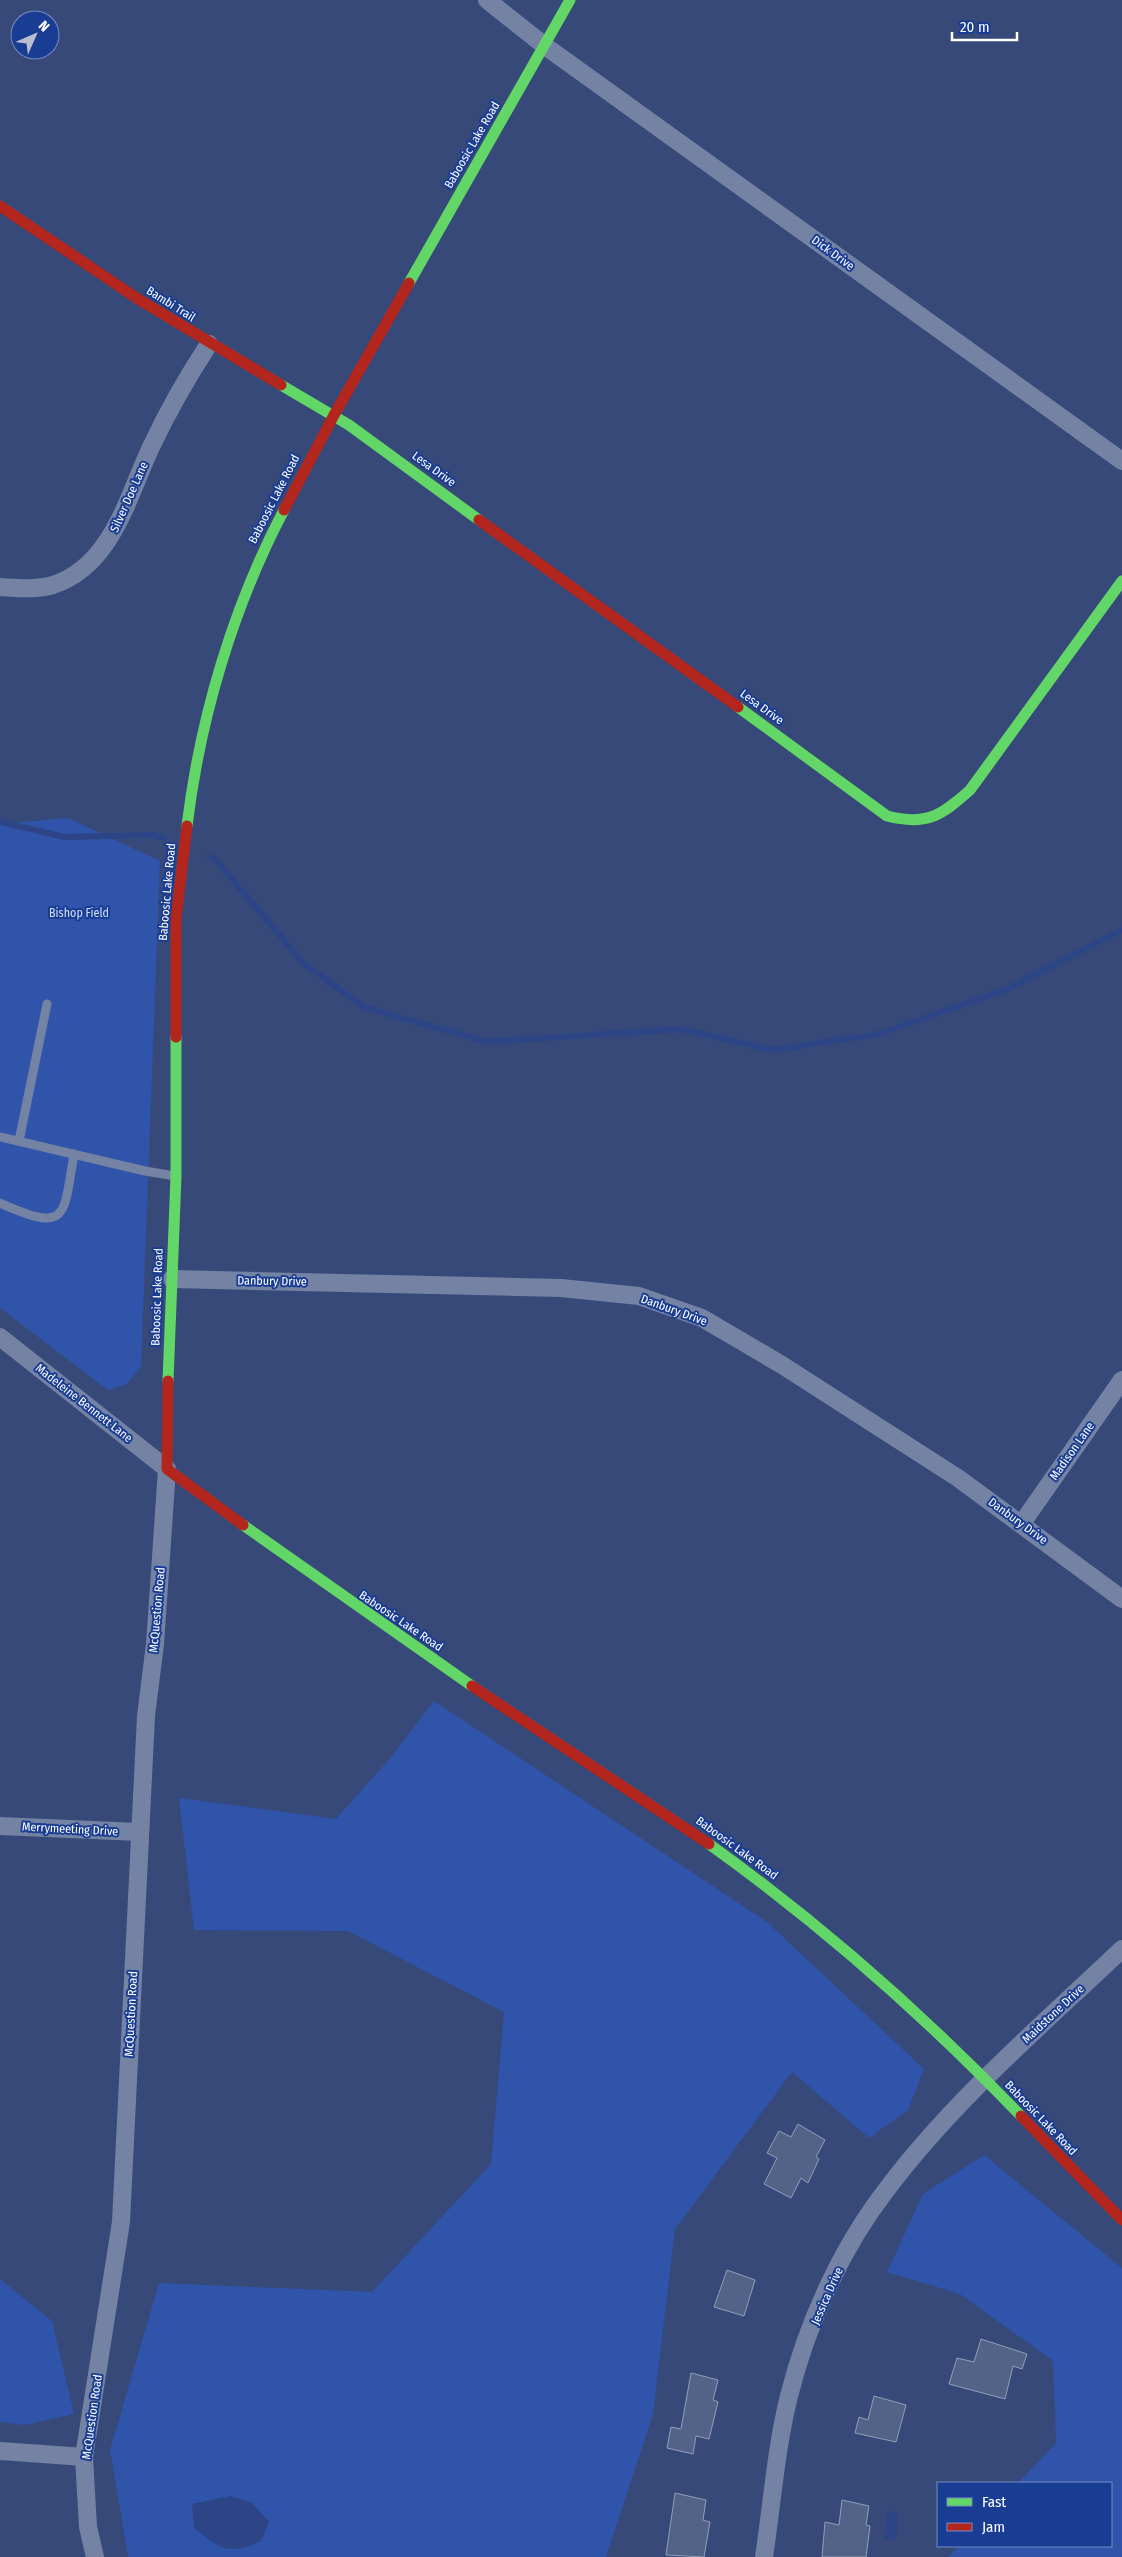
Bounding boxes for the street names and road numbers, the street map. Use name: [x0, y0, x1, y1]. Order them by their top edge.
street label: Baboosic Lake Road: [441, 99, 503, 191]
street label: Dick Drive: [809, 233, 857, 273]
street label: Bambi Trail: [144, 283, 198, 325]
street label: Lesa Drive: [410, 449, 458, 489]
street label: Baboosic Lake Road: [246, 452, 302, 546]
street label: Silver Doe Lane: [107, 460, 151, 534]
street label: Lesa Drive: [738, 687, 786, 727]
street label: Baboosic Lake Road: [156, 843, 178, 941]
street label: Baboosic Lake Road: [148, 1248, 166, 1346]
street label: Danbury Drive: [237, 1273, 307, 1289]
street label: Danbury Drive: [639, 1292, 709, 1328]
street label: Madeleine Bennett Lane: [33, 1361, 135, 1445]
street label: Madison Lane: [1047, 1419, 1097, 1483]
street label: Danbury Drive: [986, 1495, 1050, 1547]
street label: McQuestion Road: [146, 1567, 168, 1653]
street label: Baboosic Lake Road: [357, 1588, 445, 1654]
street label: Baboosic Lake Road: [693, 1814, 781, 1882]
street label: Merrymeeting Drive: [21, 1819, 119, 1839]
street label: McQuestion Road: [122, 1971, 140, 2057]
street label: Maidstone Drive: [1019, 1982, 1087, 2046]
street label: Baboosic Lake Road: [1002, 2078, 1080, 2158]
street label: Jessica Drive: [808, 2265, 846, 2327]
street label: McQuestion Road: [79, 2374, 105, 2460]

